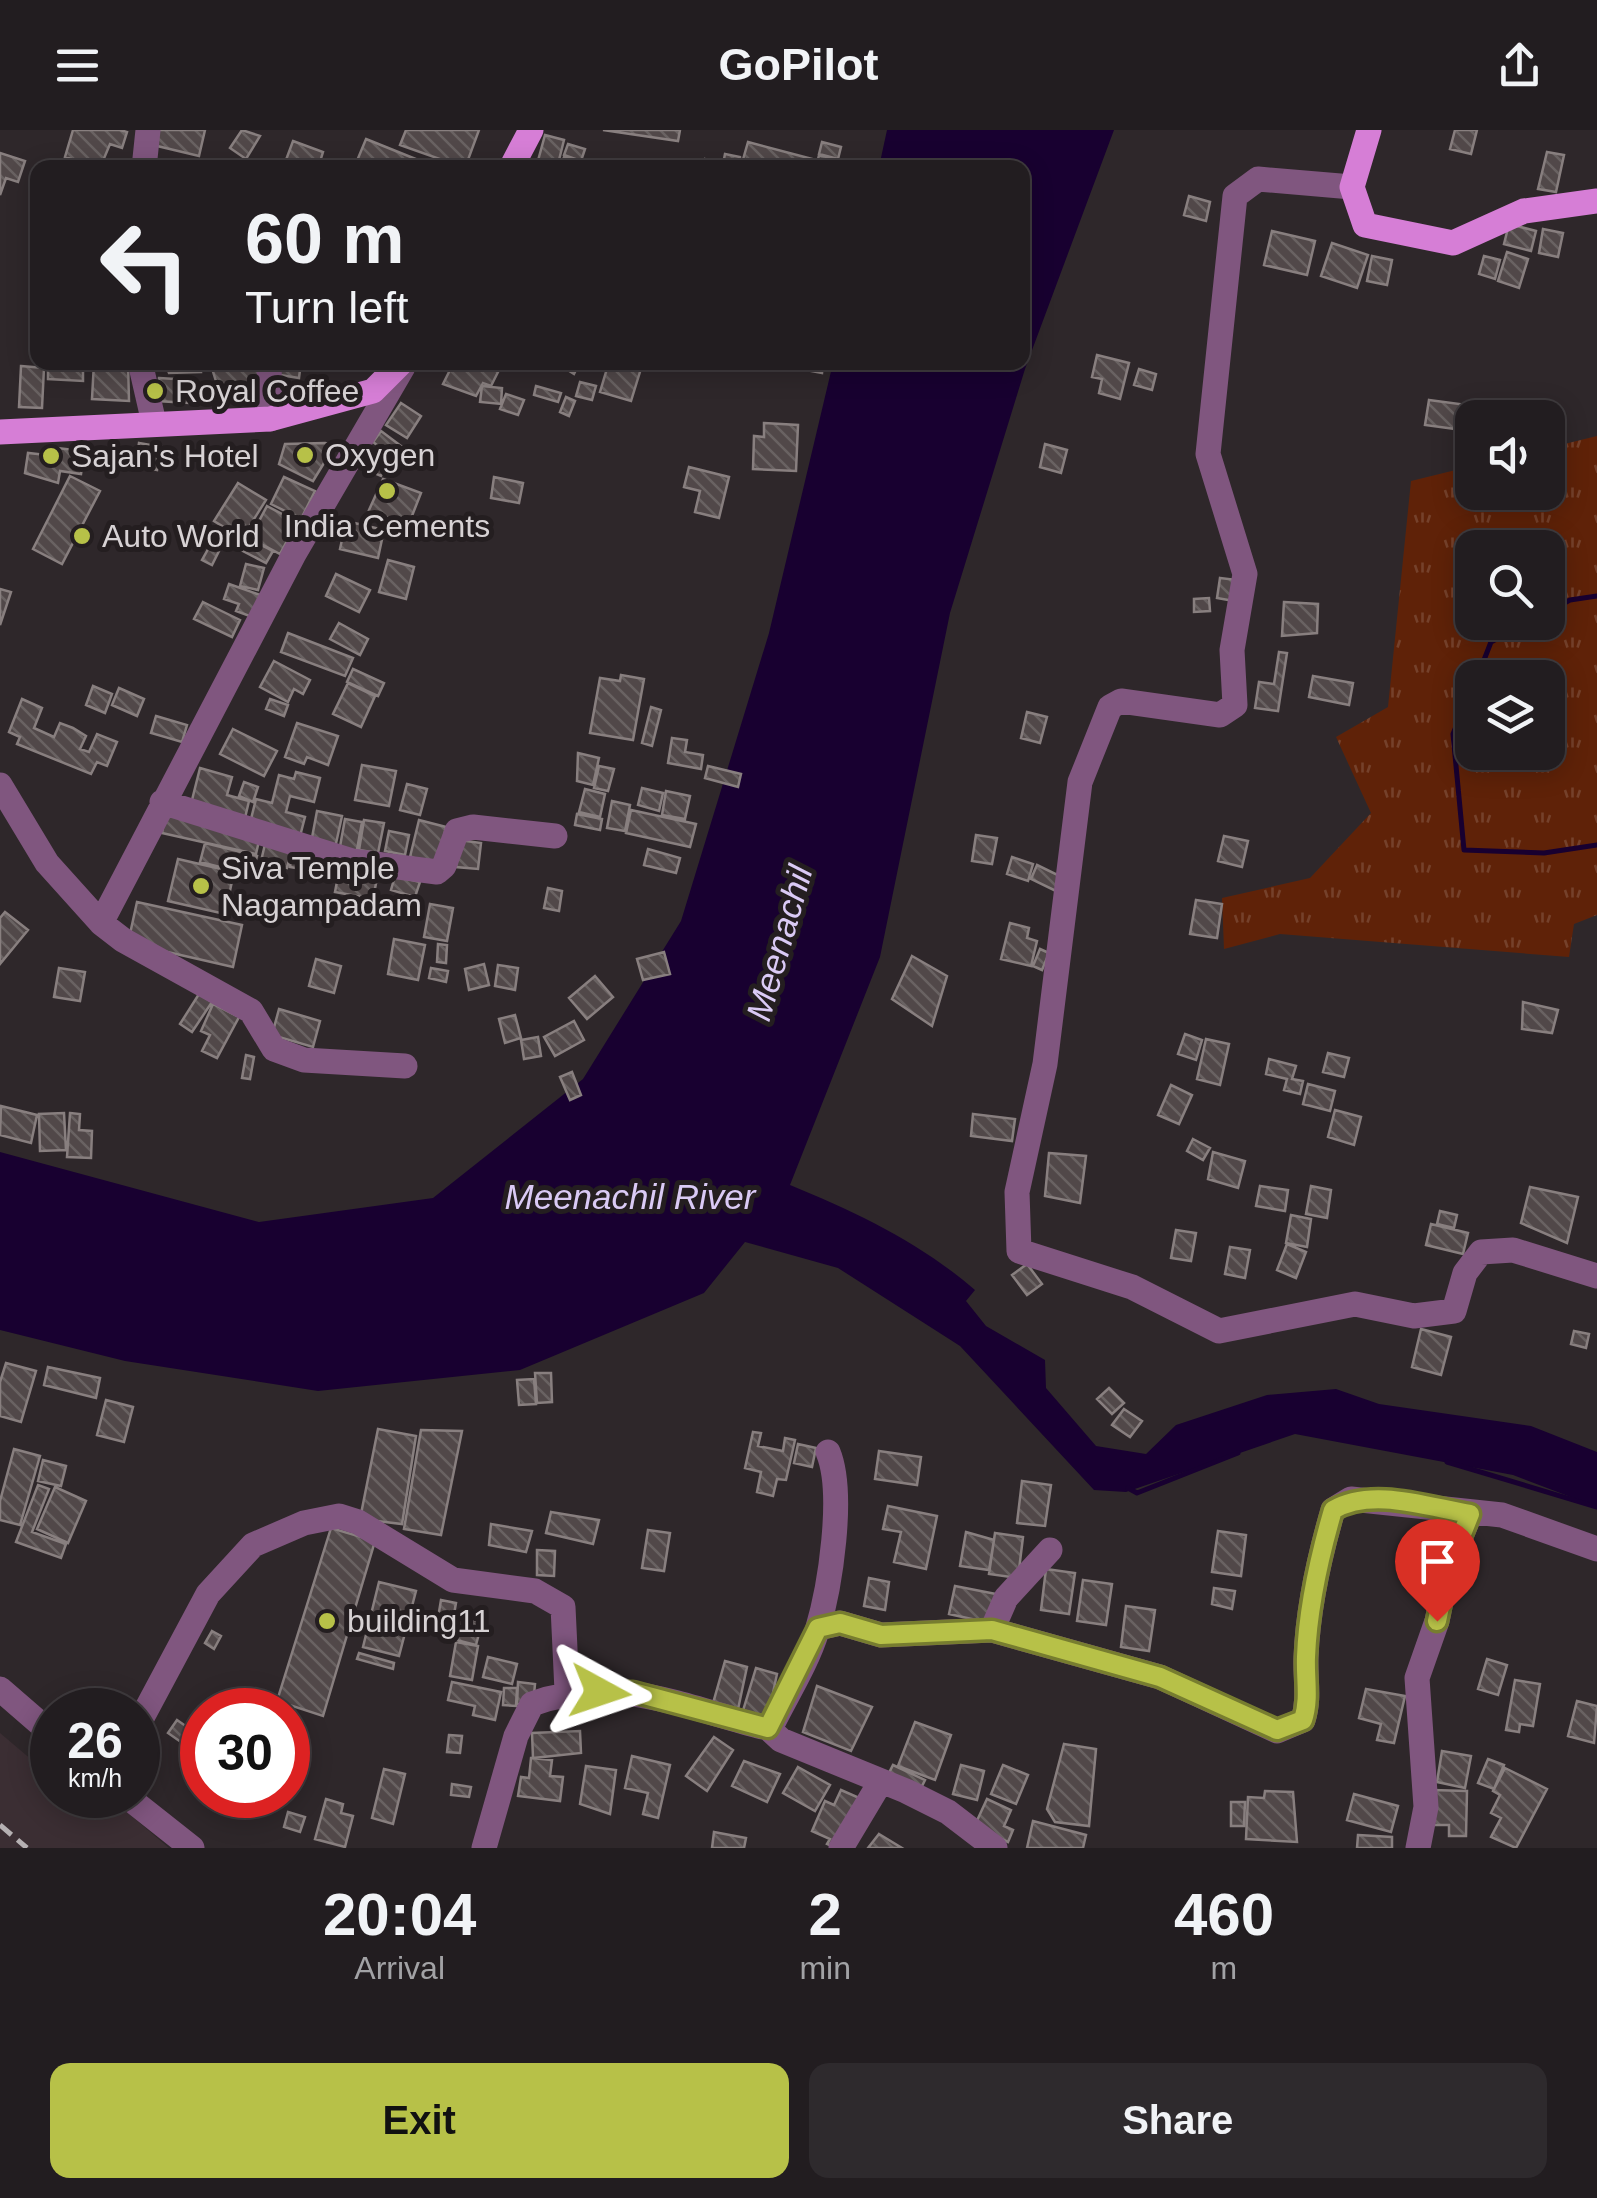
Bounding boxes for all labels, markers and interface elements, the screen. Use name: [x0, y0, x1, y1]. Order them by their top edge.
icon: menu: [50, 38, 105, 93]
icon: share: [1492, 38, 1547, 93]
text: GoPilot: [719, 39, 878, 90]
icon: left: [80, 200, 210, 330]
text: 60 m: [245, 200, 405, 278]
text: Turn left: [245, 282, 408, 333]
place label: Royal Coffee: [175, 373, 359, 409]
marker: Royal Coffee: [144, 380, 166, 402]
map controls: [1455, 400, 1565, 770]
button: sound: [1455, 400, 1565, 510]
place label: Oxygen: [325, 437, 435, 473]
place label: Sajan's Hotel: [71, 438, 259, 474]
marker: Oxygen: [294, 444, 316, 466]
marker: Sajan's Hotel: [40, 445, 62, 467]
marker: India Cements: [376, 480, 398, 502]
place label: India Cements: [284, 508, 490, 544]
place label: Auto World: [102, 518, 260, 554]
marker: Auto World: [71, 525, 93, 547]
button: search: [1455, 530, 1565, 640]
button: layers: [1455, 660, 1565, 770]
place label: Siva Temple Nagampadam: [221, 850, 422, 923]
water label: Meenachil: [738, 860, 820, 1025]
marker: Siva Temple Nagampadam: [190, 875, 212, 897]
water label: Meenachil River: [505, 1177, 757, 1216]
pin: [1395, 1519, 1480, 1622]
icon: arrive: [1410, 1534, 1465, 1589]
place label: building11: [347, 1603, 491, 1639]
marker: building11: [316, 1610, 338, 1632]
position arrow: [548, 1640, 652, 1744]
speed limit sign: 30: [180, 1688, 310, 1818]
text: 26: [67, 1713, 123, 1769]
text: km/h: [68, 1764, 122, 1792]
text: 20:04: [323, 1881, 476, 1948]
text: 2: [808, 1881, 842, 1948]
text: 460: [1174, 1881, 1274, 1948]
text: Arrival: [354, 1950, 445, 1986]
text: min: [799, 1950, 851, 1986]
text: m: [1211, 1950, 1237, 1986]
button: Exit: [50, 2063, 789, 2178]
button: Share: [809, 2063, 1547, 2178]

